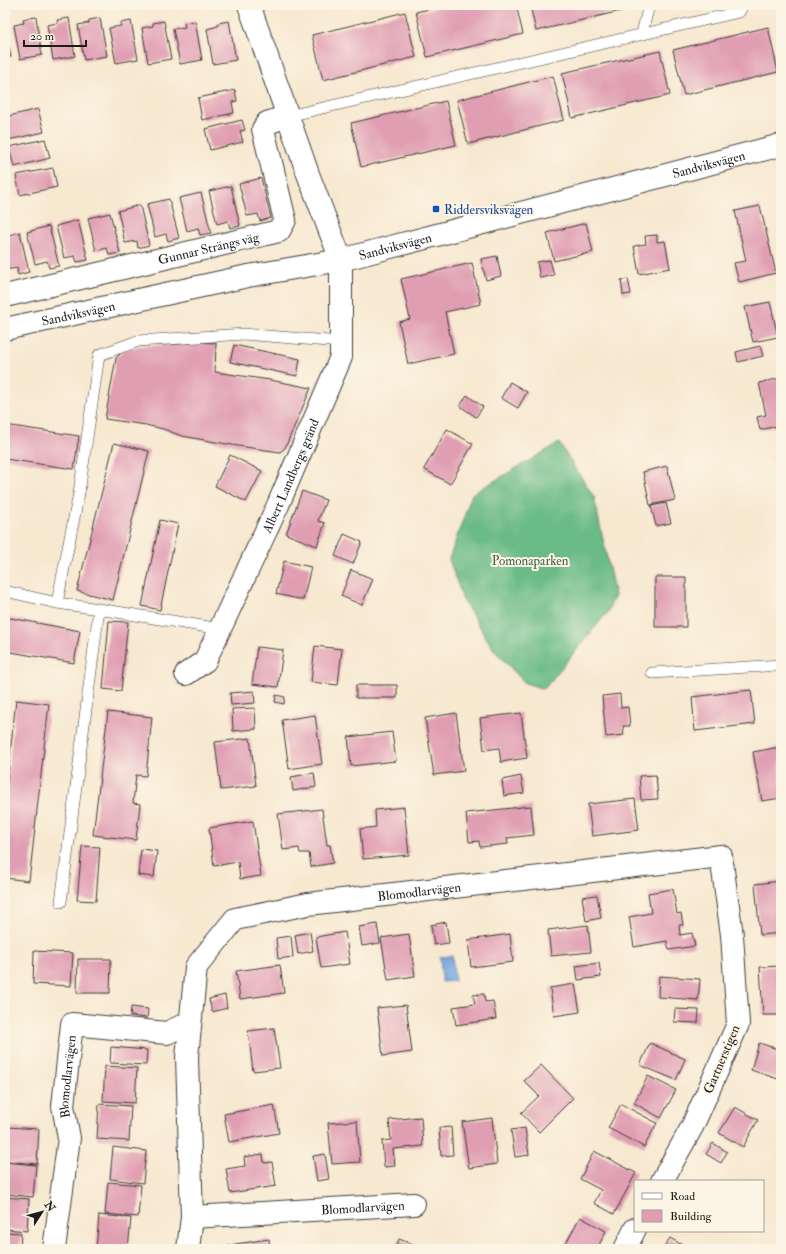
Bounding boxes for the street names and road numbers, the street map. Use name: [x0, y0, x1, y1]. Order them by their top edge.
street label: Sandviksvägen: [671, 148, 747, 182]
street label: Gunnar Strängs väg: [156, 229, 261, 268]
street label: Sandviksvägen: [357, 230, 434, 264]
street label: Sandviksvägen: [40, 298, 117, 330]
street label: Albert Landbergs gränd: [259, 416, 323, 537]
street label: Blomodlarvägen: [377, 879, 462, 905]
street label: Gartnerstigen: [700, 1022, 744, 1096]
street label: Blomodlarvägen: [56, 1034, 80, 1120]
street label: Blomodlarvägen: [320, 1198, 405, 1218]

